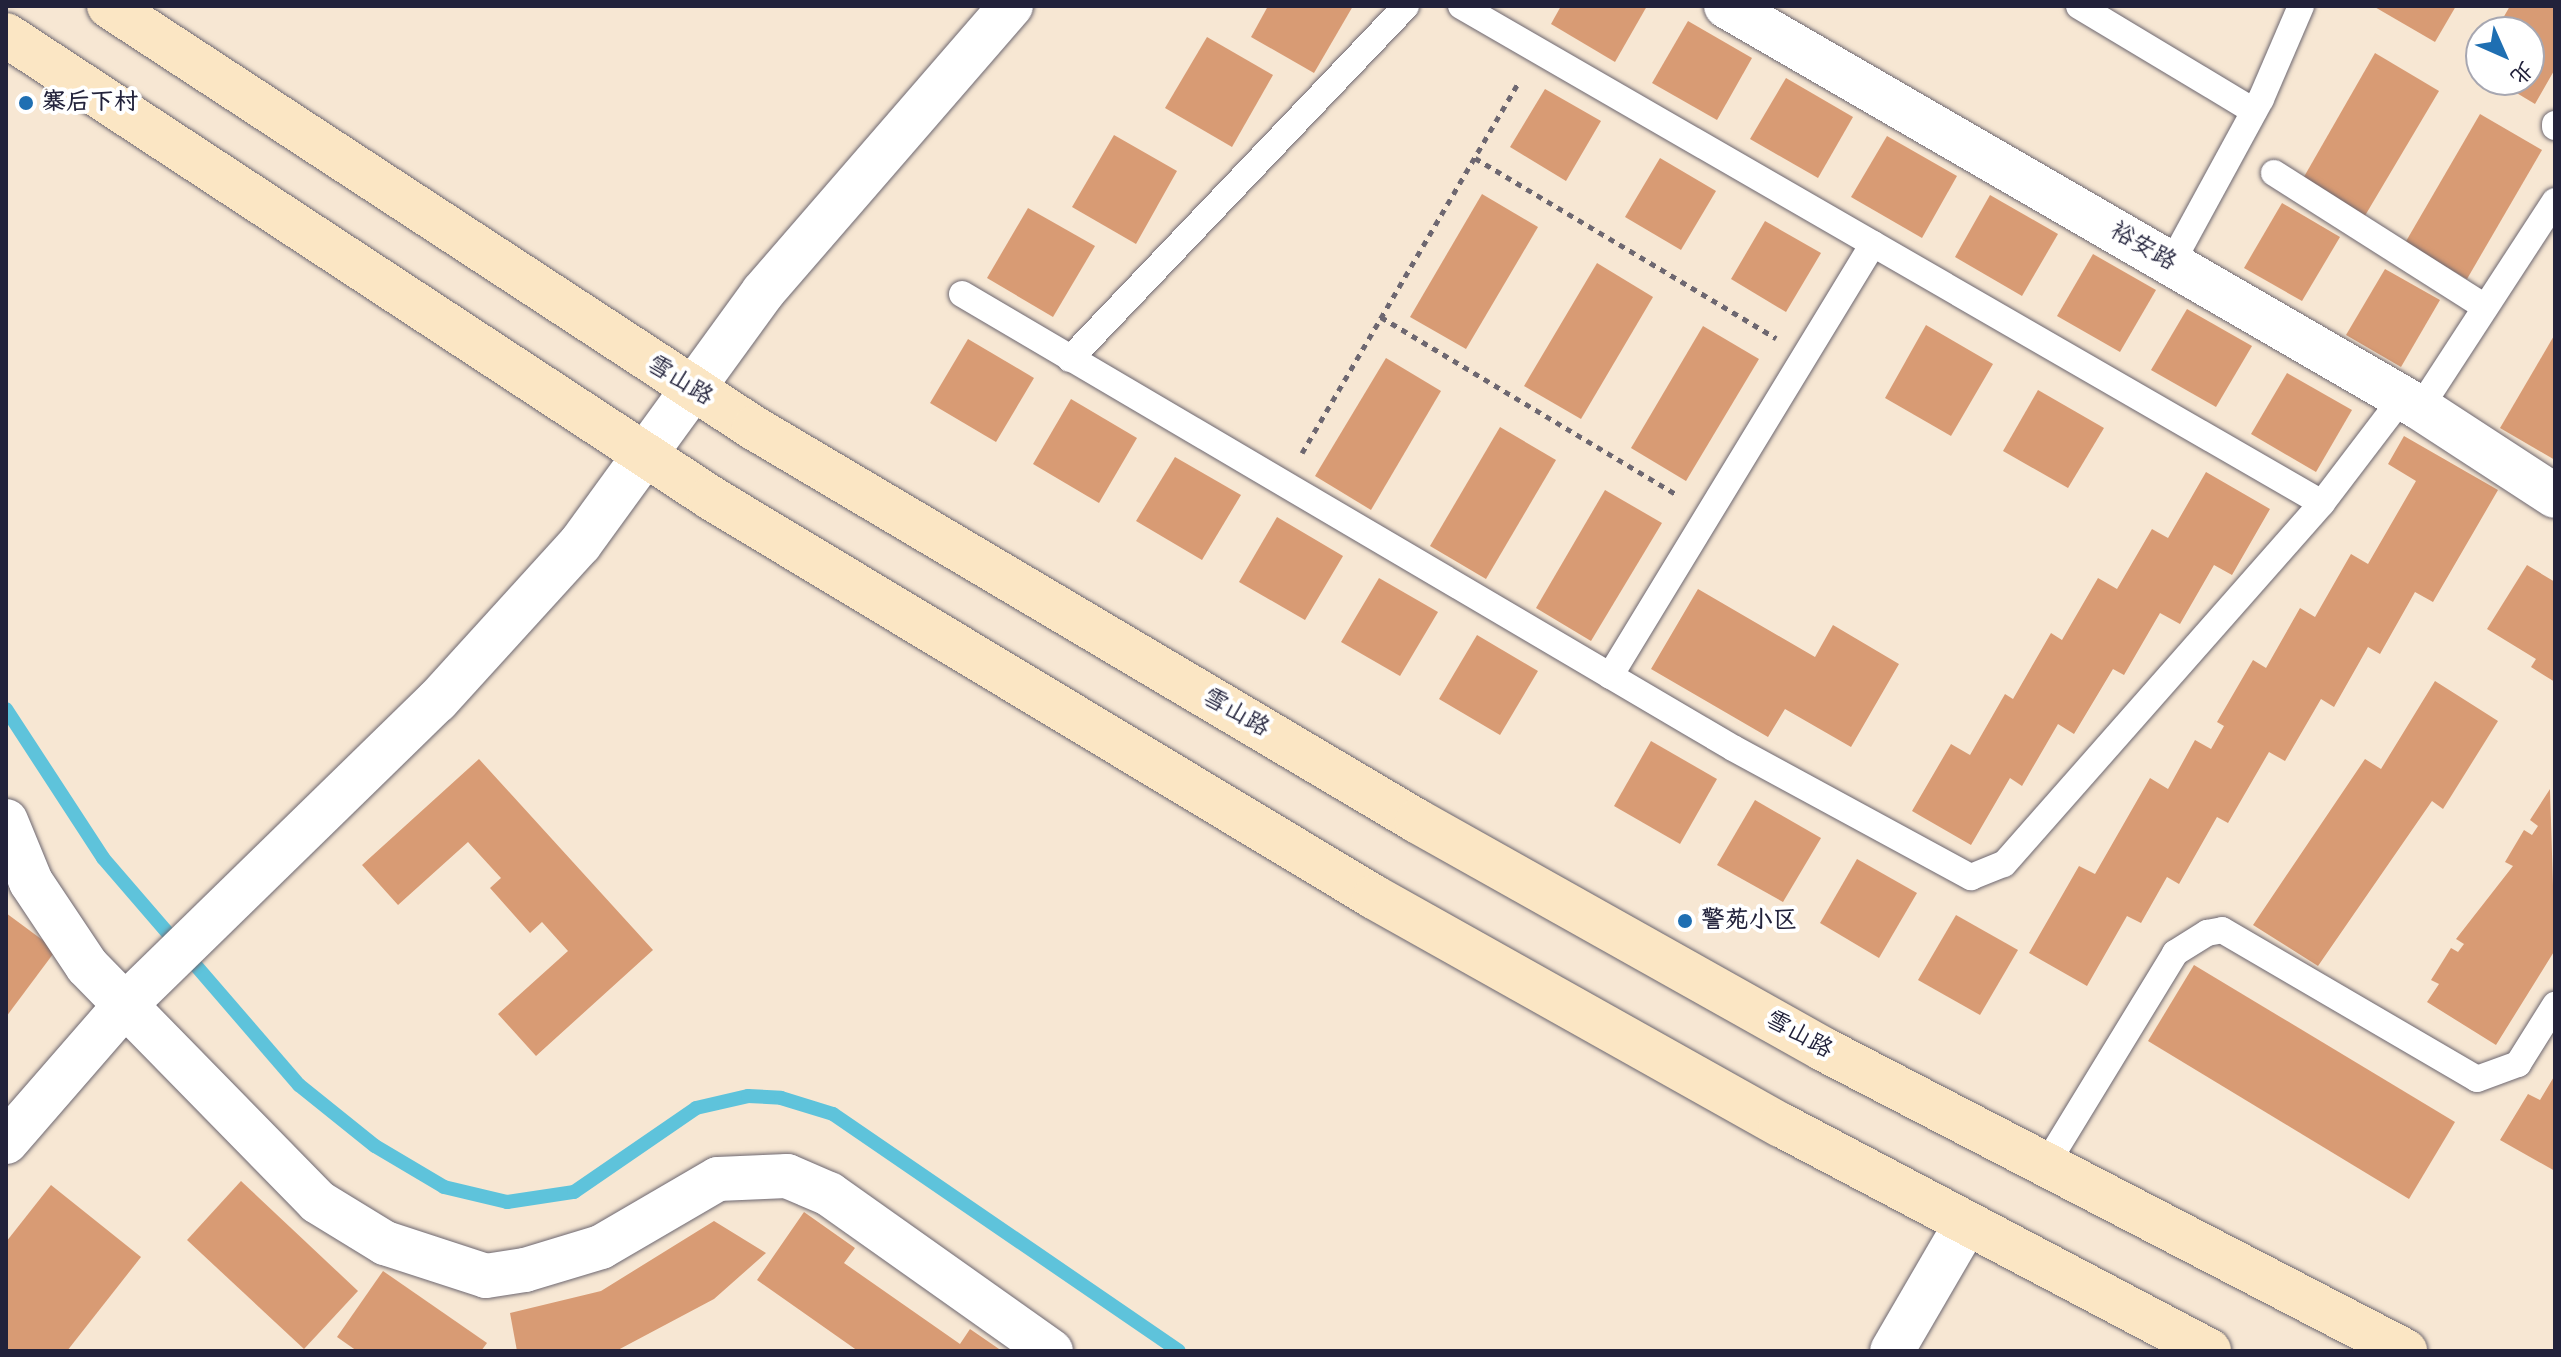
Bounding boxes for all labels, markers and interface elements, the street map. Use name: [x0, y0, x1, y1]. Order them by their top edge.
north arrow: [2465, 16, 2545, 96]
text: 北: [2501, 52, 2541, 92]
place label: 寨后下村: [42, 89, 138, 117]
marker: 寨后下村: [17, 94, 35, 112]
street label: 裕安路: [2105, 217, 2181, 277]
street label: 雪山路: [642, 350, 718, 412]
street label: 雪山路: [1198, 683, 1274, 743]
place label: 警苑小区: [1701, 907, 1797, 935]
marker: 警苑小区: [1676, 912, 1694, 930]
street label: 雪山路: [1761, 1005, 1837, 1065]

